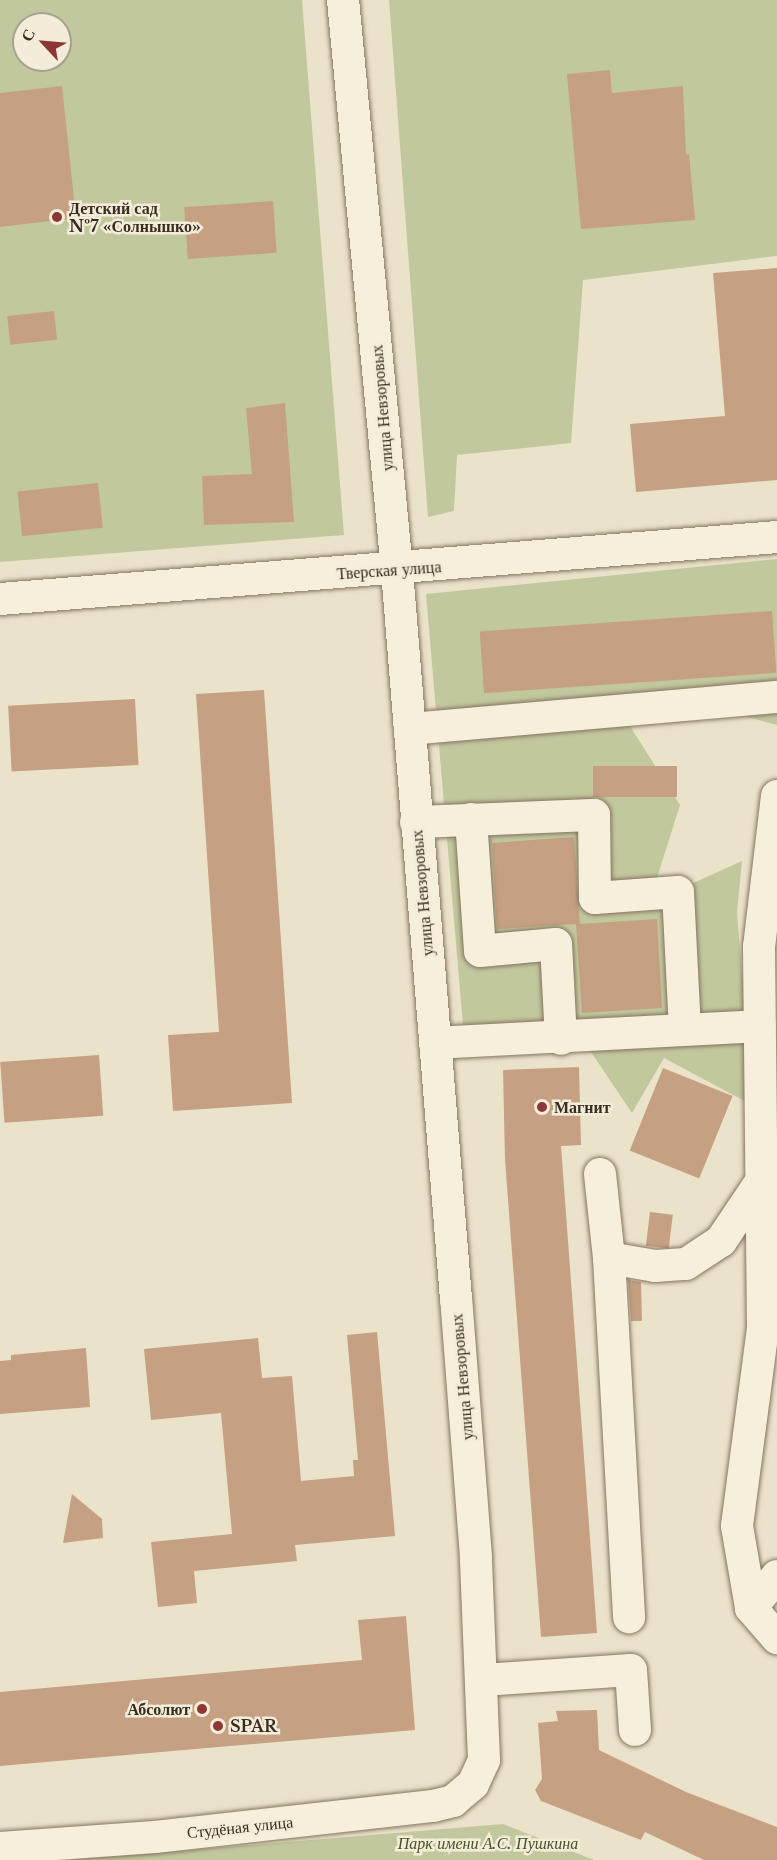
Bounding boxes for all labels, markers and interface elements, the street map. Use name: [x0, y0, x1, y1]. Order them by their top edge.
north arrow: [12, 12, 72, 72]
text: С: [16, 25, 39, 45]
place label: Детский сад №7 «Солнышко»: [69, 198, 201, 236]
marker: Детский сад №7 «Солнышко»: [50, 210, 64, 224]
street label: улица Невзоровых: [367, 344, 397, 472]
street label: Тверская улица: [336, 557, 442, 583]
street label: улица Невзоровых: [407, 829, 437, 957]
place label: Магнит: [554, 1097, 611, 1117]
marker: Магнит: [535, 1100, 549, 1114]
street label: улица Невзоровых: [447, 1313, 477, 1441]
place label: Абсолют: [128, 1699, 190, 1719]
marker: Абсолют: [195, 1702, 209, 1716]
place label: SPAR: [230, 1716, 277, 1736]
marker: SPAR: [211, 1719, 225, 1733]
street label: Студёная улица: [186, 1812, 294, 1842]
park label: Парк имени А.С. Пушкина: [398, 1833, 578, 1853]

